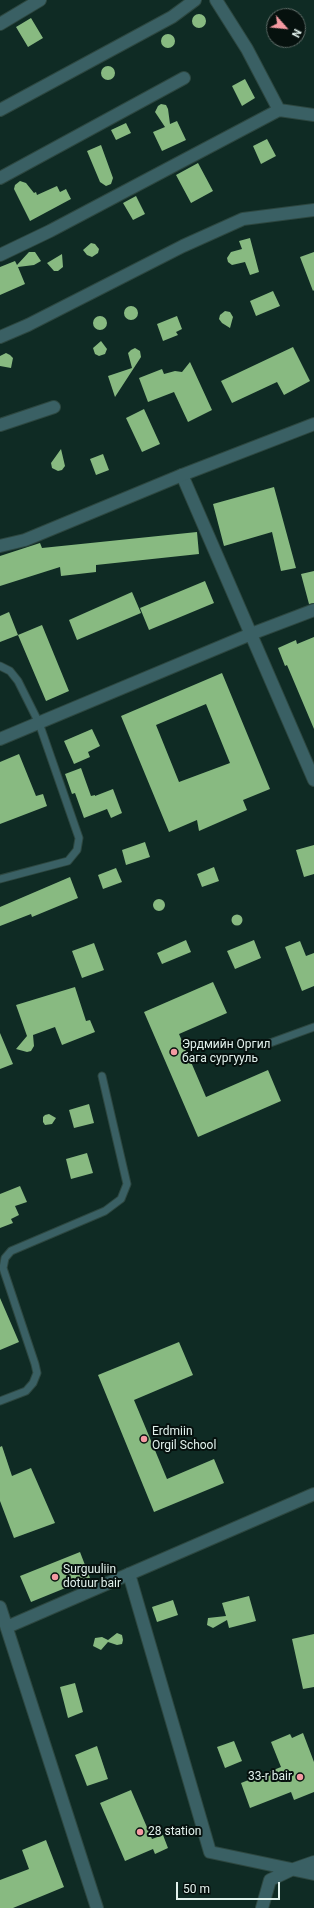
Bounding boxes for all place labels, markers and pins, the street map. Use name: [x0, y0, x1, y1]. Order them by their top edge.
place label: Эрдмийн Оргил бага сургууль: [182, 1038, 271, 1066]
marker: Эрдмийн Оргил бага сургууль: [169, 1047, 179, 1057]
place label: Erdmiin Orgil School: [152, 1425, 216, 1453]
marker: Erdmiin Orgil School: [139, 1434, 149, 1444]
place label: Surguuliin dotuur bair: [63, 1563, 121, 1591]
marker: Surguuliin dotuur bair: [50, 1572, 60, 1582]
place label: 33-r bair: [248, 1770, 292, 1784]
marker: 33-r bair: [295, 1772, 305, 1782]
place label: 28 station: [148, 1825, 201, 1839]
marker: 28 station: [135, 1827, 145, 1837]

